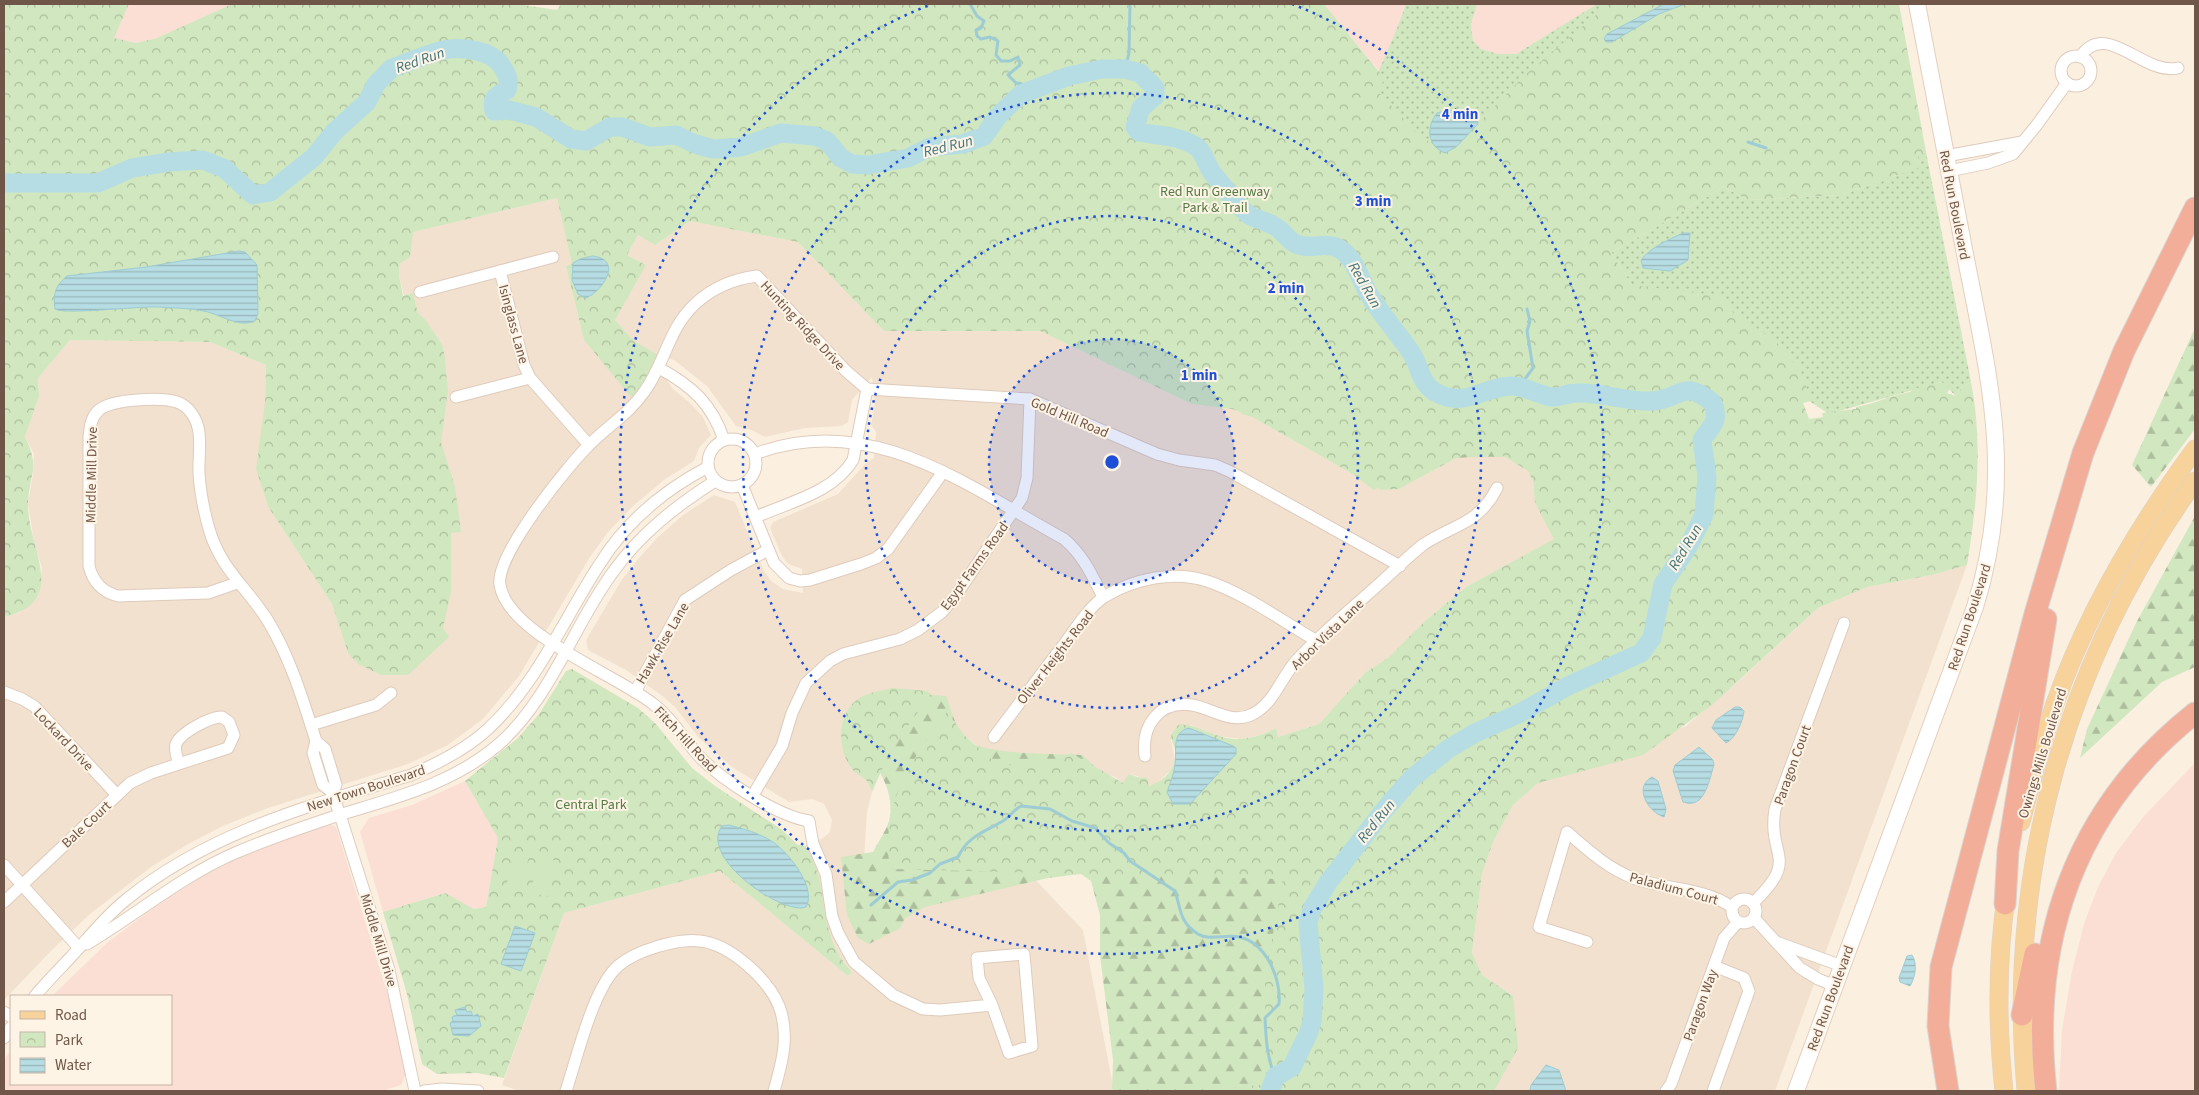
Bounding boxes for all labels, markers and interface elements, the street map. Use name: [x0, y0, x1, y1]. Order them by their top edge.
water label: Red Run: [393, 42, 448, 79]
text: 4 min: [1442, 104, 1478, 125]
water label: Red Run: [921, 130, 975, 163]
street label: Red Run Boulevard: [1934, 149, 1974, 262]
park label: Red Run Greenway Park & Trail: [1160, 182, 1270, 218]
text: 3 min: [1355, 191, 1391, 212]
water label: Red Run: [1343, 258, 1386, 312]
street label: Hunting Ridge Drive: [755, 276, 849, 375]
text: 2 min: [1268, 278, 1304, 299]
street label: Isinglass Lane: [493, 282, 533, 366]
text: 1 min: [1181, 365, 1217, 386]
street label: Gold Hill Road: [1028, 393, 1112, 443]
street label: Middle Mill Drive: [81, 427, 103, 523]
centre of rings: [1103, 453, 1121, 471]
street label: Egypt Farms Road: [936, 518, 1014, 615]
water label: Red Run: [1663, 520, 1707, 574]
street label: Red Run Boulevard: [1943, 561, 1997, 673]
street label: Arbor Vista Lane: [1287, 595, 1369, 675]
street label: Hawk Rise Lane: [631, 599, 694, 688]
street label: Oliver Heights Road: [1013, 606, 1099, 709]
street label: Owings Mills Boulevard: [2014, 686, 2072, 821]
street label: Fitch Hill Road: [649, 702, 721, 777]
street label: Lockard Drive: [29, 704, 98, 776]
street label: Paragon Court: [1769, 722, 1817, 808]
street label: New Town Boulevard: [305, 760, 428, 818]
park label: Central Park: [555, 795, 627, 815]
water label: Red Run: [1352, 795, 1400, 848]
street label: Bale Court: [57, 796, 116, 853]
street label: Paladium Court: [1627, 868, 1721, 910]
street label: Middle Mill Drive: [354, 891, 402, 989]
street label: Red Run Boulevard: [1803, 943, 1859, 1054]
street label: Paragon Way: [1679, 966, 1723, 1044]
legend: [10, 995, 172, 1085]
text: Road: [55, 1005, 87, 1026]
text: Park: [55, 1030, 84, 1051]
text: Water: [55, 1055, 92, 1076]

